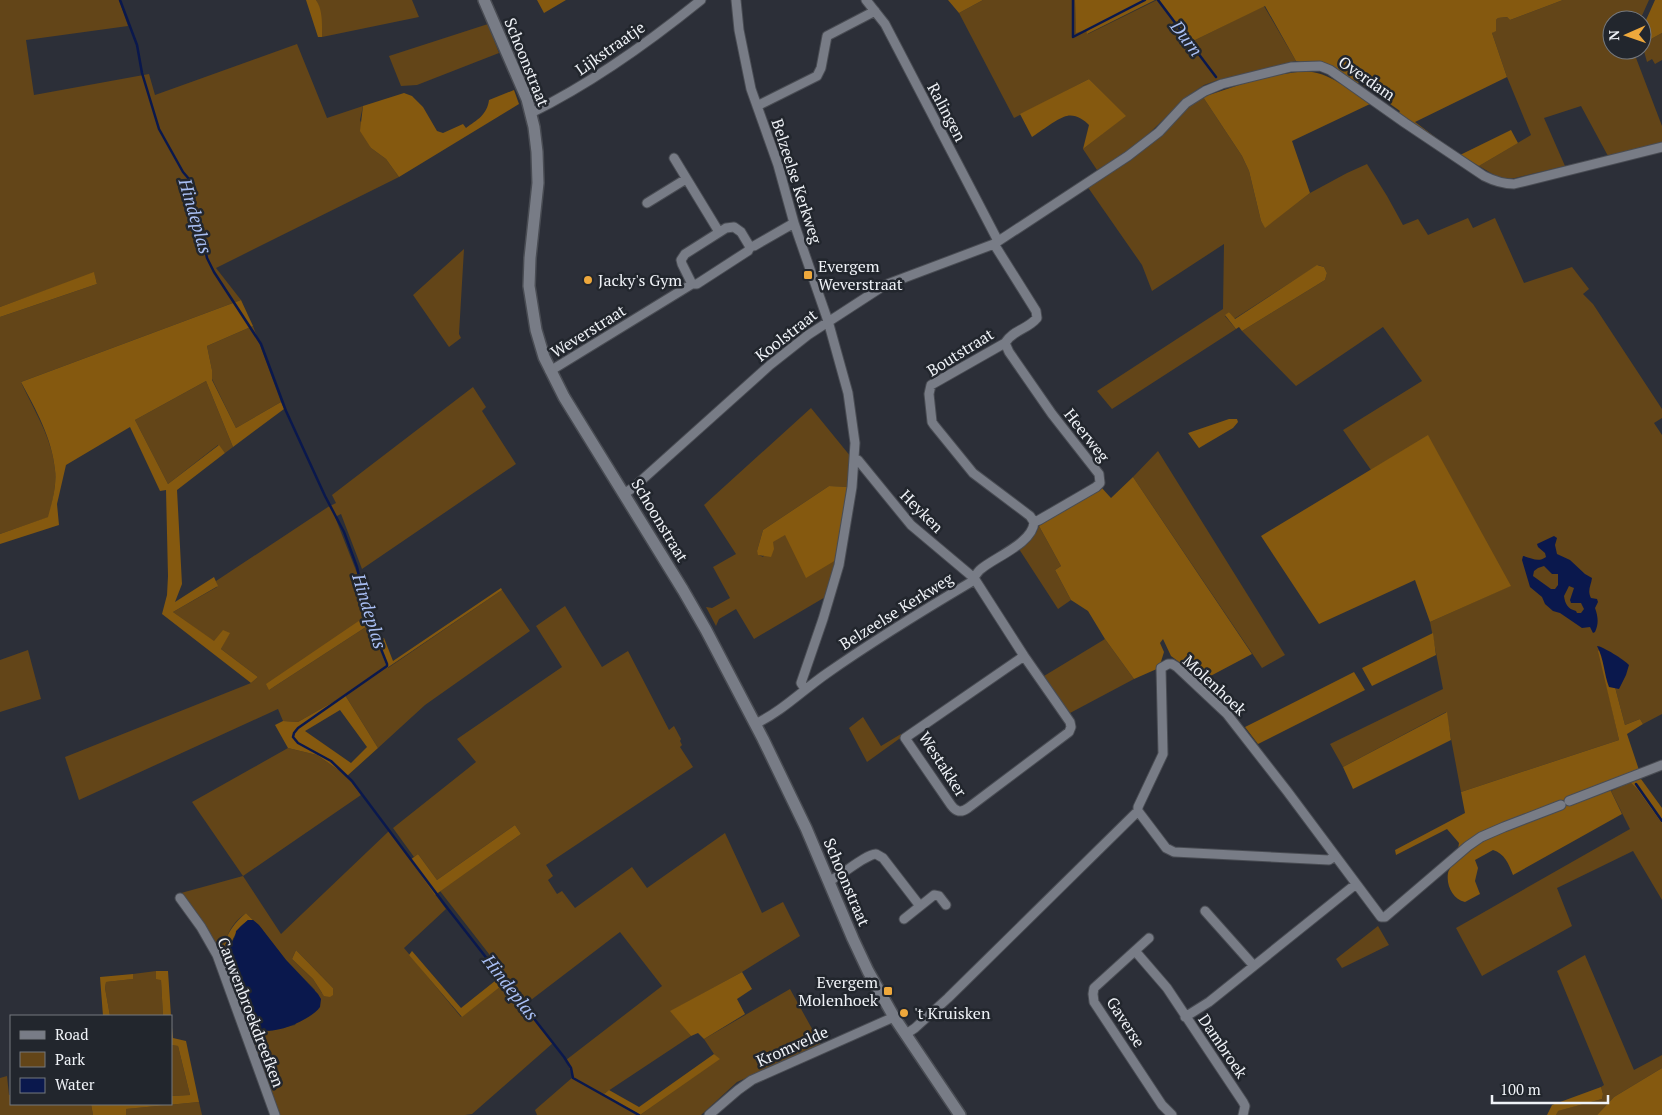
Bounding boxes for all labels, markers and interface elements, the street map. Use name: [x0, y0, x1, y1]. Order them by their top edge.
north arrow: [1602, 10, 1652, 60]
street label: Schoonstraat: [499, 14, 555, 110]
water label: Durn: [1165, 14, 1208, 61]
street label: Lijkstraatje: [571, 16, 649, 80]
text: N: [1604, 29, 1623, 41]
street label: Overdam: [1334, 50, 1400, 106]
street label: Ralingen: [922, 79, 972, 146]
street label: Belzeelse Kerkweg: [766, 116, 828, 247]
water label: Hindeplas: [173, 174, 218, 257]
place label: Evergem Weverstraat: [818, 255, 903, 295]
place label: Jacky's Gym: [598, 269, 682, 291]
marker: Evergem Weverstraat: [802, 269, 814, 281]
marker: Jacky's Gym: [582, 274, 594, 286]
street label: Weverstraat: [546, 299, 630, 363]
street label: Koolstraat: [750, 304, 822, 366]
street label: Boutstraat: [922, 323, 998, 381]
street label: Heerweg: [1059, 404, 1115, 467]
street label: Schoonstraat: [626, 474, 694, 566]
street label: Heyken: [895, 484, 949, 538]
street label: Belzeelse Kerkweg: [835, 567, 957, 655]
water label: Hindeplas: [347, 569, 393, 652]
street label: Molenhoek: [1178, 650, 1252, 721]
street label: Westakker: [914, 727, 973, 801]
street label: Schoonstraat: [819, 835, 875, 929]
street label: Cauwenbroekdreefken: [212, 934, 290, 1091]
water label: Hindeplas: [477, 948, 544, 1025]
place label: Evergem Molenhoek: [798, 971, 879, 1011]
marker: Evergem Molenhoek: [882, 985, 894, 997]
street label: Gaverse: [1101, 992, 1151, 1052]
place label: 't Kruisken: [914, 1002, 991, 1024]
marker: 't Kruisken: [898, 1007, 910, 1019]
street label: Dambroek: [1193, 1009, 1253, 1083]
legend: [10, 1015, 172, 1105]
street label: Kromvelde: [752, 1020, 832, 1072]
text: Road: [55, 1024, 88, 1044]
text: Park: [55, 1049, 85, 1069]
scale bar: [1492, 1072, 1608, 1104]
text: Water: [55, 1074, 95, 1094]
text: 100 m: [1500, 1079, 1541, 1099]

